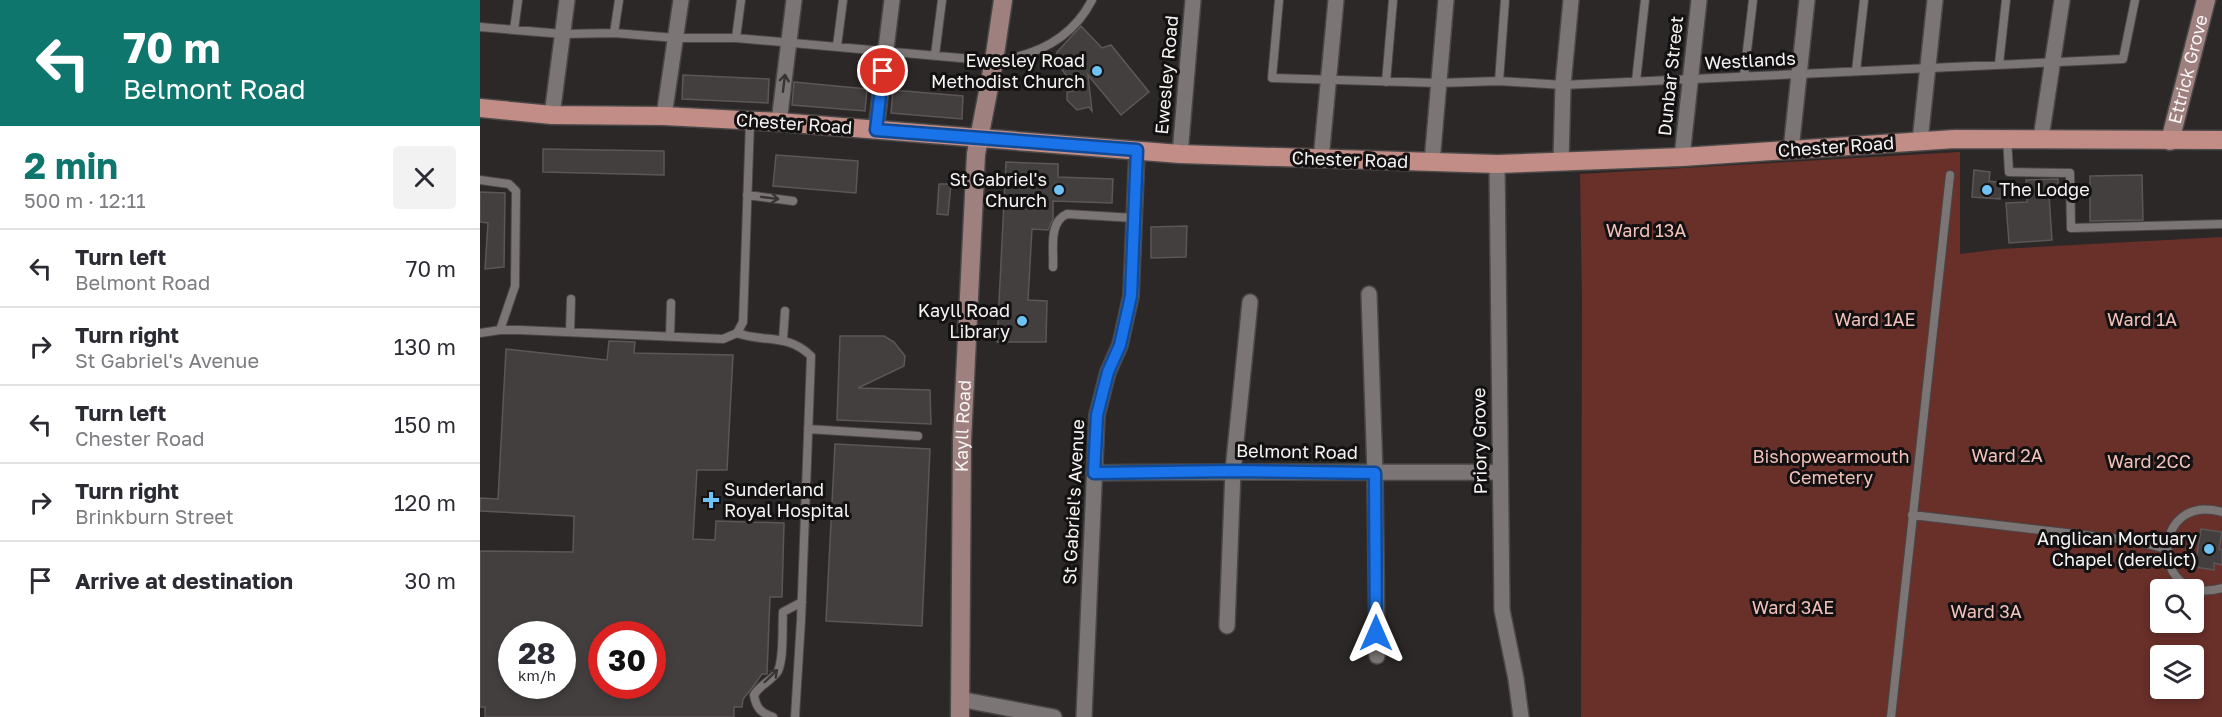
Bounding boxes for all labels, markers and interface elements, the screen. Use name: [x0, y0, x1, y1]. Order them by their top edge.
street label: Ettrick Grove: [2163, 12, 2212, 126]
street label: Ewesley Road: [1150, 14, 1182, 135]
street label: Dunbar Street: [1653, 15, 1687, 137]
text: 70 m: [123, 22, 220, 72]
icon: left: [24, 24, 102, 102]
pin: [857, 45, 908, 96]
street label: Westlands: [1704, 47, 1796, 73]
place label: Ewesley Road Methodist Church: [931, 49, 1085, 92]
icon: arrive: [866, 54, 899, 87]
marker: Ewesley Road Methodist Church: [1090, 64, 1104, 78]
text: Belmont Road: [123, 73, 306, 105]
one-way arrow: [778, 73, 789, 93]
street label: Chester Road: [735, 108, 853, 138]
street label: Chester Road: [1777, 131, 1895, 161]
text: 2 min: [24, 144, 118, 187]
button: close: [393, 146, 456, 209]
street label: Chester Road: [1291, 146, 1409, 172]
place label: St Gabriel's Church: [949, 168, 1047, 211]
place label: The Lodge: [1999, 178, 2090, 200]
marker: St Gabriel's Church: [1052, 183, 1066, 197]
marker: The Lodge: [1980, 183, 1994, 197]
text: 500 m · 12:11: [24, 188, 146, 212]
one-way arrow: [760, 193, 779, 204]
park label: Ward 13A: [1606, 219, 1686, 241]
text: Turn left: [75, 243, 166, 270]
icon: left: [24, 252, 57, 285]
text: 70 m: [406, 255, 456, 282]
text: Belmont Road: [75, 270, 210, 294]
place label: Kayll Road Library: [918, 299, 1010, 342]
park label: Ward 1AE: [1835, 308, 1915, 330]
park label: Ward 1A: [2107, 308, 2177, 330]
marker: Kayll Road Library: [1015, 314, 1029, 328]
text: Turn right: [75, 321, 179, 348]
icon: right: [24, 330, 57, 363]
text: 130 m: [394, 333, 456, 360]
text: St Gabriel's Avenue: [75, 348, 259, 372]
street label: Kayll Road: [950, 379, 975, 472]
street label: Priory Grove: [1467, 387, 1491, 495]
text: Turn left: [75, 399, 166, 426]
icon: left: [24, 408, 57, 441]
text: 150 m: [394, 411, 456, 438]
street label: St Gabriel's Avenue: [1058, 419, 1088, 585]
text: Chester Road: [75, 426, 205, 450]
street label: Belmont Road: [1236, 439, 1358, 463]
park label: Ward 2A: [1971, 444, 2043, 466]
park label: Bishopwearmouth Cemetery: [1752, 445, 1910, 488]
park label: Ward 2CC: [2107, 450, 2191, 472]
text: Turn right: [75, 477, 179, 504]
place label: Sunderland Royal Hospital: [724, 478, 850, 521]
icon: right: [24, 486, 57, 519]
text: 120 m: [394, 489, 456, 516]
marker: Sunderland Royal Hospital: [702, 491, 720, 509]
text: Brinkburn Street: [75, 504, 234, 528]
place label: Anglican Mortuary Chapel (derelict): [2037, 527, 2197, 570]
marker: Anglican Mortuary Chapel (derelict): [2202, 542, 2216, 556]
icon: arrive: [24, 564, 57, 597]
text: Arrive at destination: [75, 567, 293, 594]
text: 30 m: [405, 567, 456, 594]
map controls: [2150, 579, 2204, 699]
button: search: [2150, 579, 2204, 633]
park label: Ward 3AE: [1752, 596, 1834, 618]
park label: Ward 3A: [1950, 600, 2022, 622]
position arrow: [1344, 601, 1408, 665]
speed limit sign: 30: [588, 621, 666, 699]
text: 28: [518, 635, 556, 671]
button: layers: [2150, 645, 2204, 699]
text: km/h: [518, 666, 556, 684]
one-way arrow: [764, 669, 778, 684]

